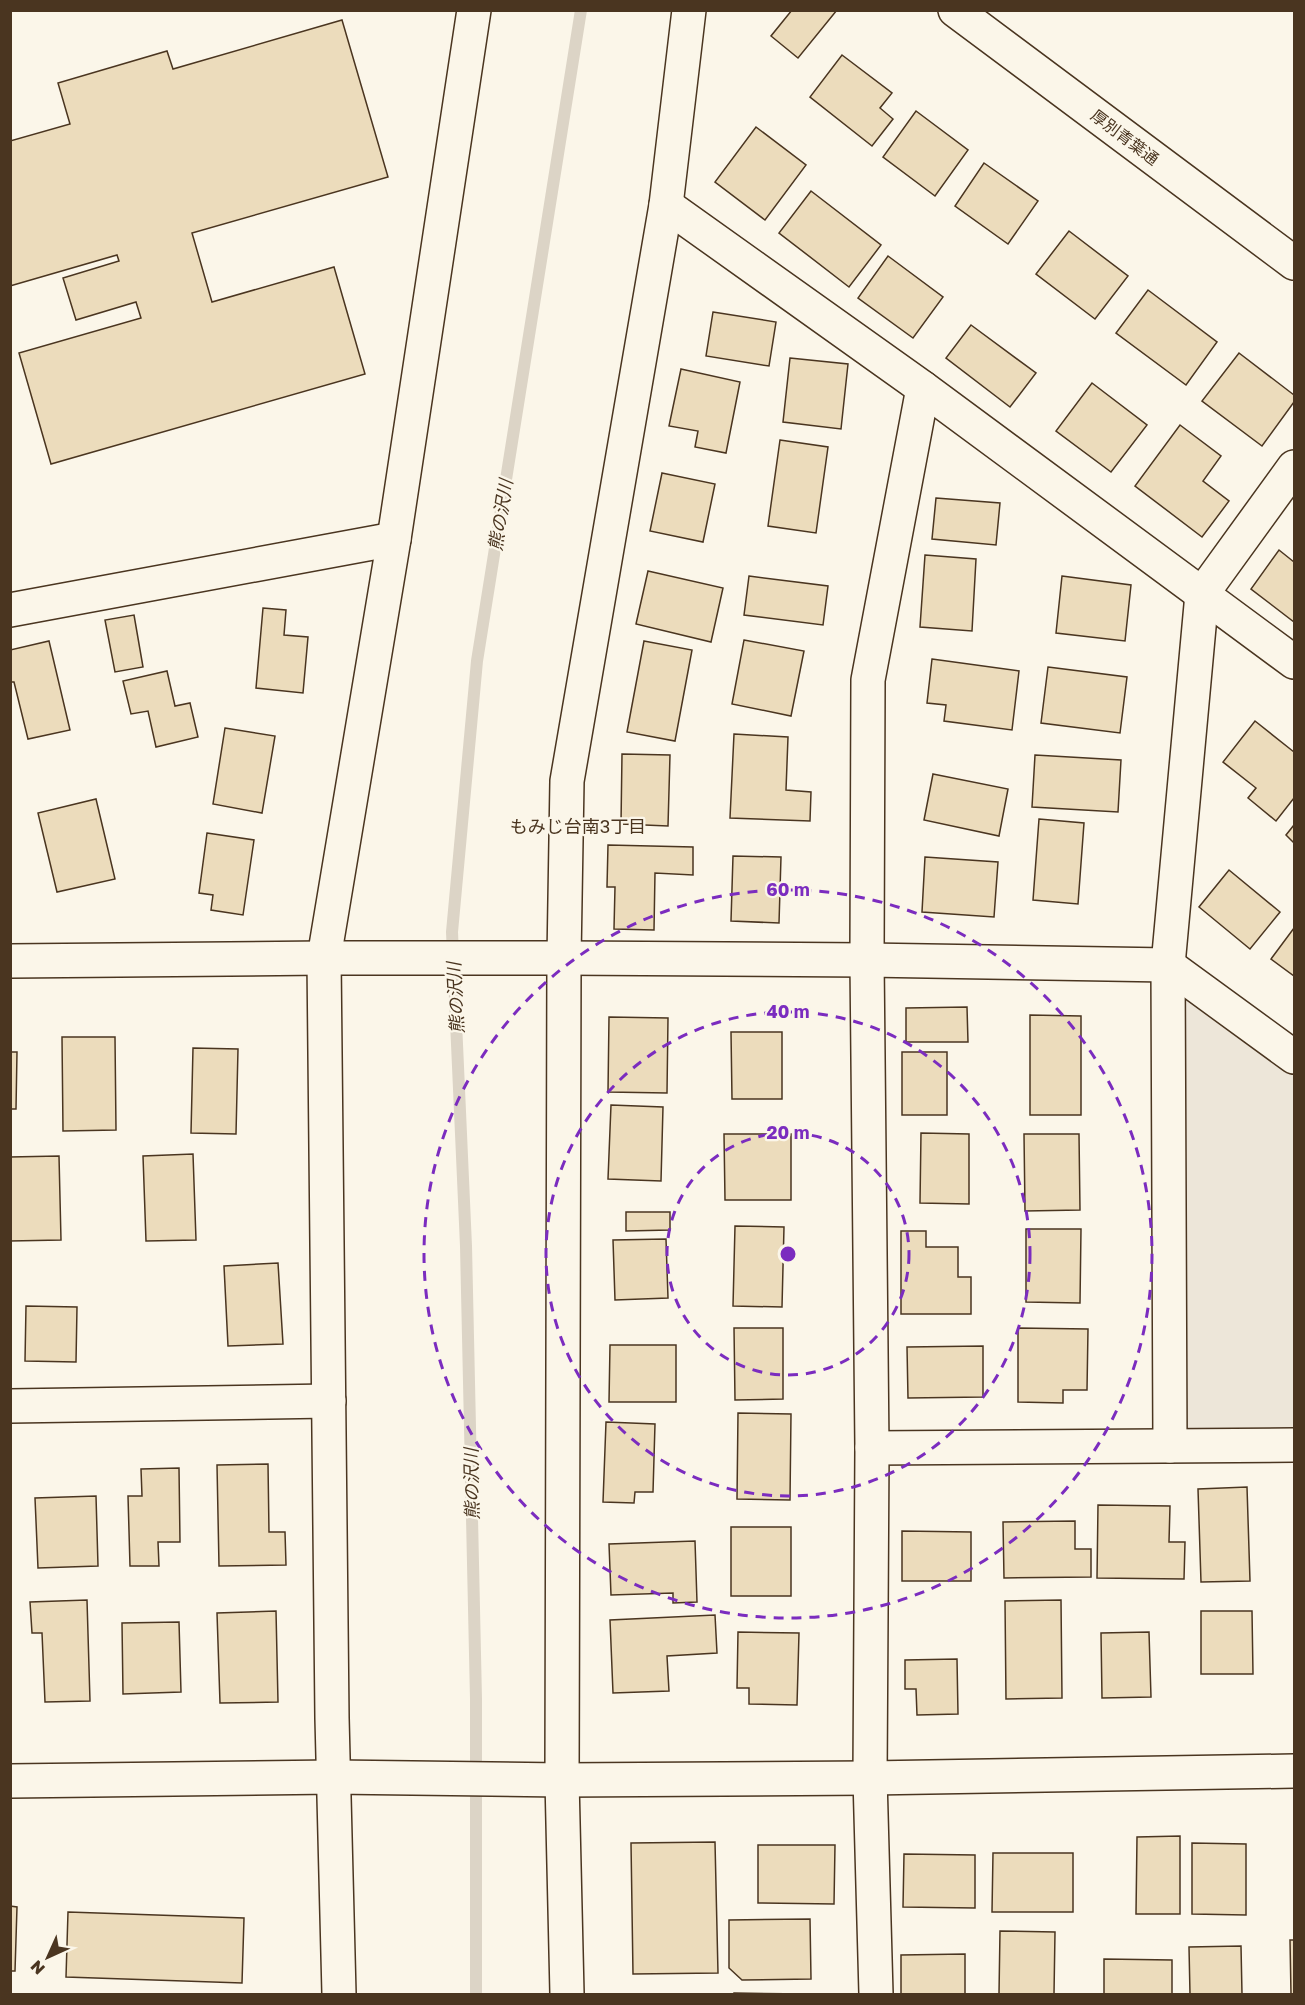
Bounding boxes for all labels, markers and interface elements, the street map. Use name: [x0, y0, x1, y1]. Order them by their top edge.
street label: 厚別青葉通: [1087, 105, 1163, 169]
water label: 熊の沢川: [484, 476, 517, 552]
district label: もみじ台南3丁目: [510, 815, 646, 837]
text: 60 m: [766, 878, 810, 900]
water label: 熊の沢川: [442, 959, 468, 1035]
text: 40 m: [766, 1000, 810, 1022]
text: 20 m: [767, 1121, 809, 1143]
centre of rings: [778, 1244, 798, 1264]
water label: 熊の沢川: [459, 1446, 483, 1520]
north arrow: [18, 1927, 78, 1987]
text: N: [26, 1956, 49, 1979]

